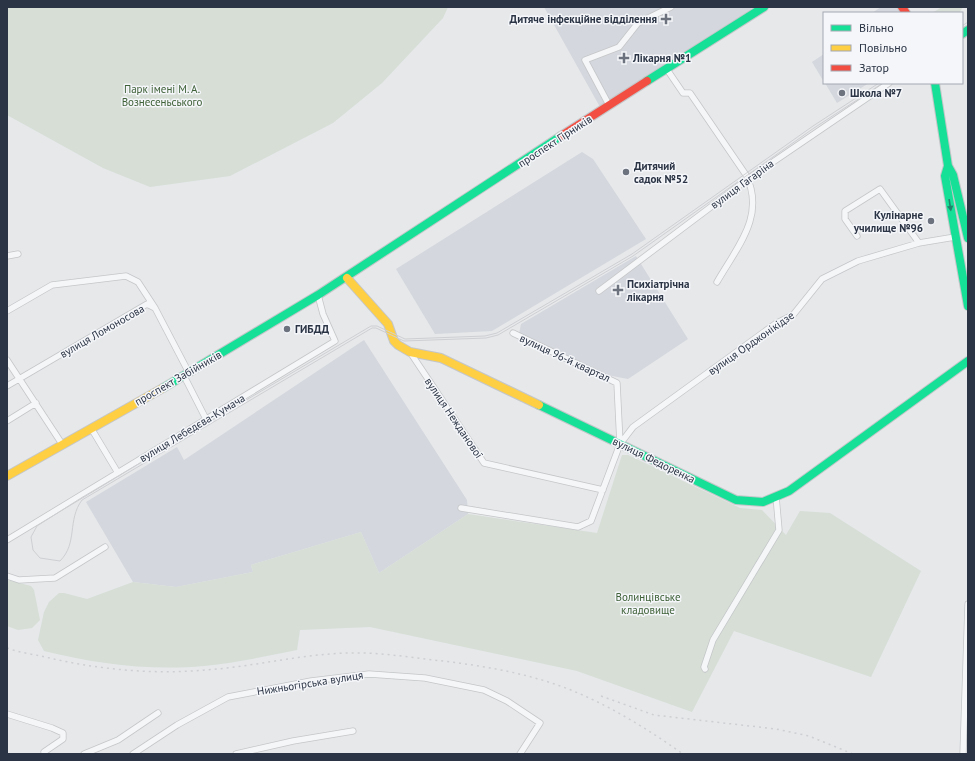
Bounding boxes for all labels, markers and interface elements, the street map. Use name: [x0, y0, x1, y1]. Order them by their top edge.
place label: Дитяче інфекційне відділення: [510, 12, 657, 26]
legend: [823, 12, 963, 84]
marker: Дитяче інфекційне відділення: [660, 13, 672, 25]
text: Вільно: [859, 20, 894, 35]
text: Повільно: [859, 40, 907, 55]
place label: Лікарня №1: [632, 51, 691, 65]
marker: Лікарня №1: [618, 52, 630, 64]
text: Затор: [859, 60, 889, 75]
park label: Парк імені М. А. Вознесеньського: [122, 82, 202, 109]
place label: Школа №7: [850, 86, 902, 100]
marker: Школа №7: [837, 88, 847, 98]
street label: проспект Гірників: [515, 112, 595, 170]
street label: вулиця Гагаріна: [708, 156, 776, 212]
place label: Дитячий садок №52: [634, 159, 688, 186]
marker: Дитячий садок №52: [621, 167, 631, 177]
one-way arrow: [947, 199, 953, 211]
place label: Кулінарне училище №96: [853, 208, 923, 235]
marker: Кулінарне училище №96: [926, 216, 936, 226]
place label: Психіатрічна лікарня: [626, 277, 689, 304]
marker: Психіатрічна лікарня: [612, 284, 624, 296]
street label: вулиця Ломоносова: [57, 301, 147, 361]
street label: вулиця Орджонікідзе: [705, 308, 797, 378]
place label: ГИБДД: [295, 322, 330, 336]
marker: ГИБДД: [282, 324, 292, 334]
street label: вулиця 96-й квартал: [517, 331, 613, 385]
street label: проспект Забійників: [132, 347, 224, 409]
street label: вулиця Нежданової: [422, 375, 486, 461]
street label: вулиця Лебедєва-Кумача: [137, 391, 247, 465]
street label: вулиця Федоренка: [610, 434, 698, 486]
park label: Волинцівське кладовище: [616, 590, 681, 617]
street label: Нижньогірська вулиця: [256, 668, 364, 698]

